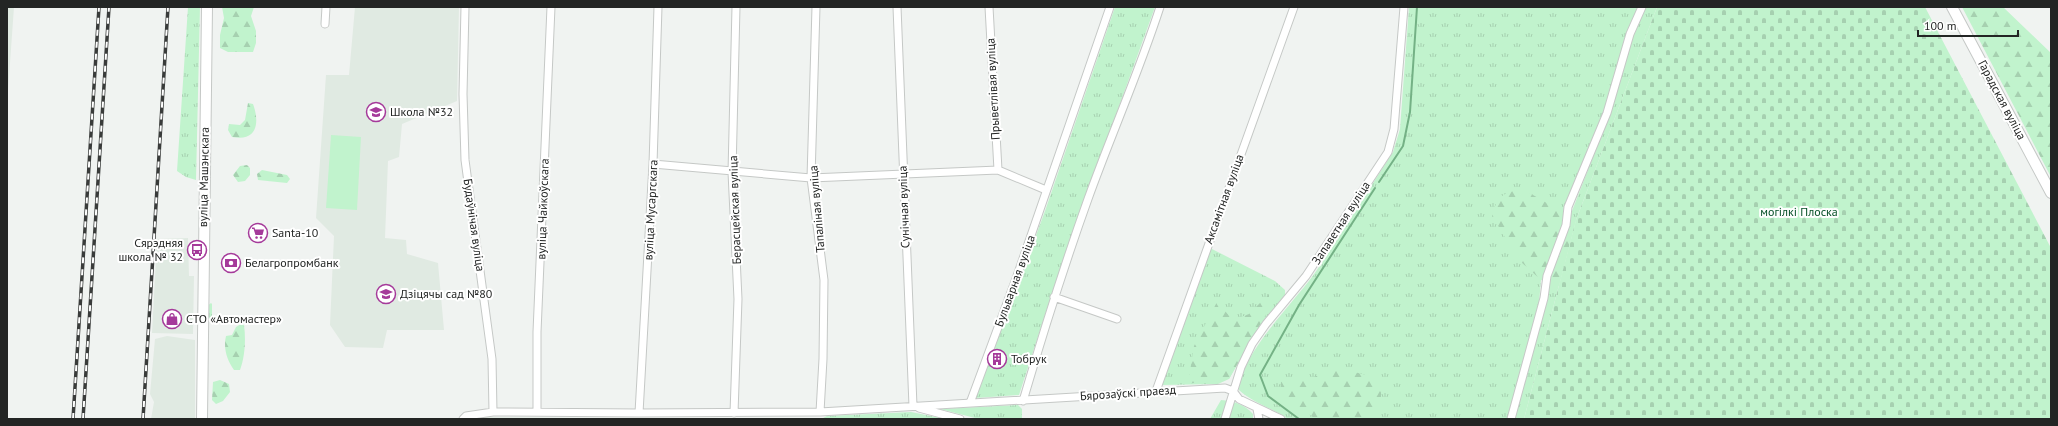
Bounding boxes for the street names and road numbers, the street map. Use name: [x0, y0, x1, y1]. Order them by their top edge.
street label: Прыветлівая вуліца: [982, 38, 1003, 140]
street label: Гарадская вуліца: [1975, 57, 2030, 142]
street label: вуліца Машэнскага: [195, 127, 212, 227]
street label: Аксамітная вуліца: [1200, 152, 1247, 246]
street label: Берасцейская вуліца: [725, 155, 744, 265]
street label: вуліца Чайкоўскага: [533, 158, 552, 260]
street label: вуліца Мусаргскага: [640, 159, 661, 261]
street label: Тапаліная вуліца: [805, 165, 828, 253]
street label: Сунічная вуліца: [895, 165, 912, 248]
street label: Будаўнічая вуліца: [461, 177, 488, 272]
street label: Запаветная вуліца: [1308, 178, 1373, 267]
street label: Бульварная вуліца: [991, 233, 1038, 329]
street label: Бярозаўскі праезд: [1079, 382, 1177, 403]

